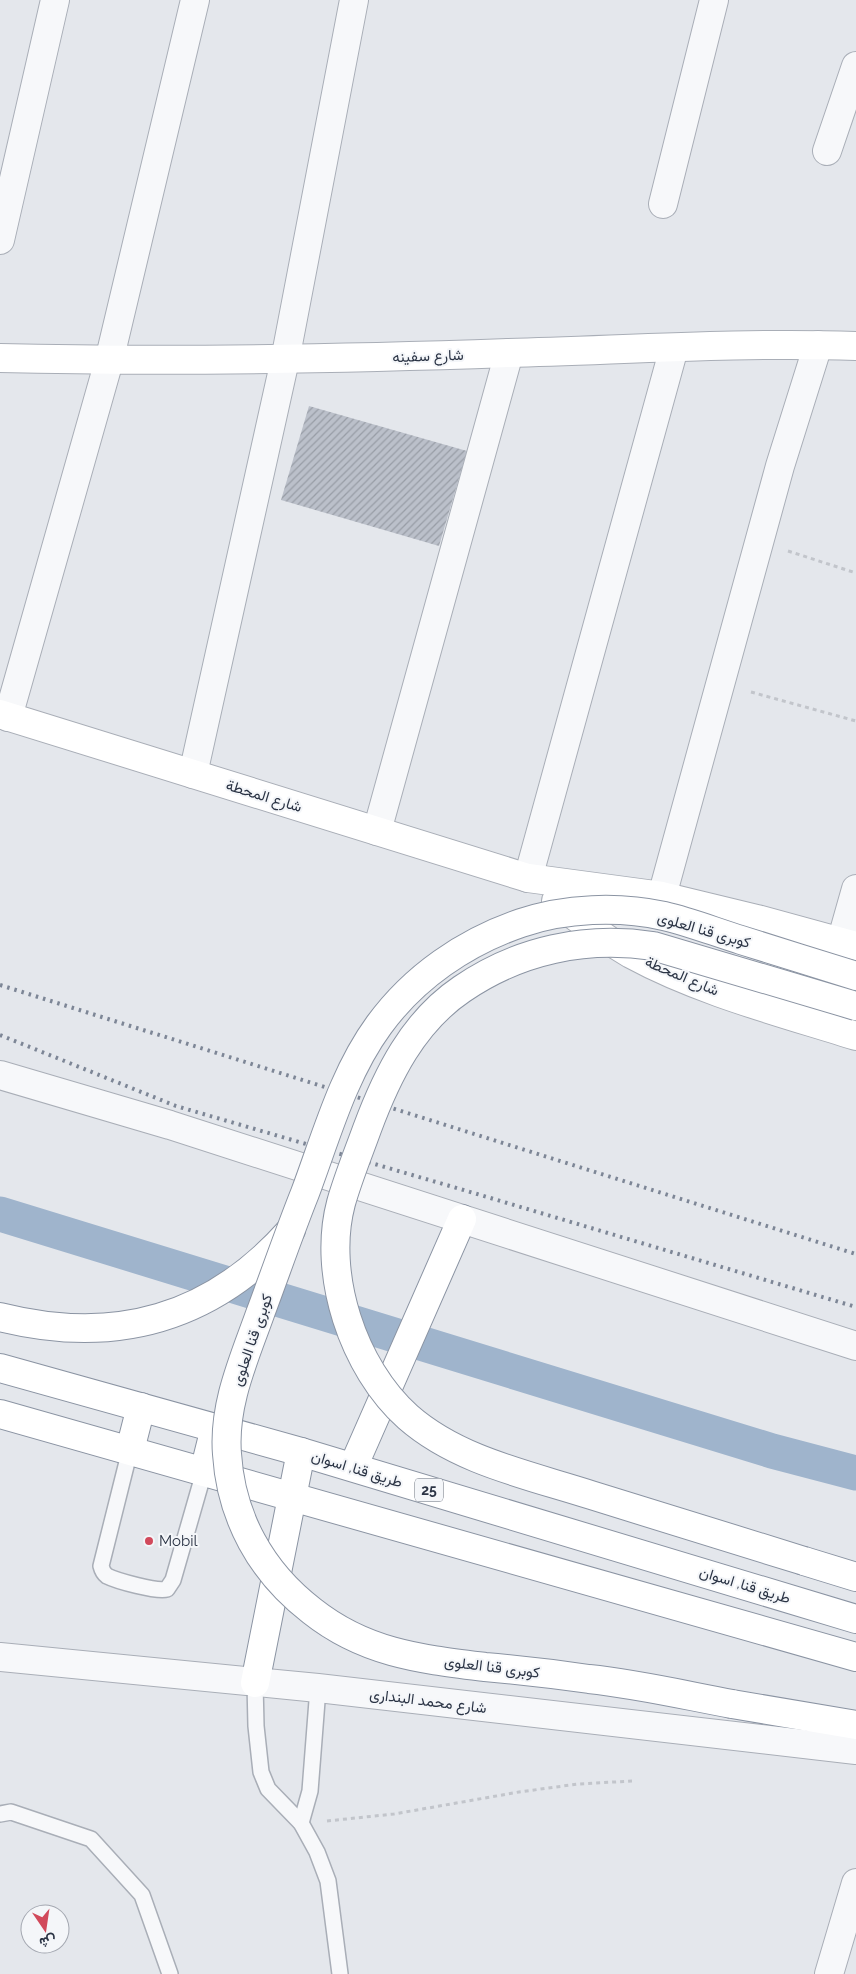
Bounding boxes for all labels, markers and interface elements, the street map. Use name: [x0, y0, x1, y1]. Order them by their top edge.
street label: شارع سفينه: [392, 346, 464, 368]
street label: شارع المحطة: [223, 776, 304, 818]
street label: كوبرى قنا العلوى: [655, 908, 753, 953]
street label: شارع المحطة: [642, 952, 722, 1002]
street label: كوبرى قنا العلوى: [228, 1291, 277, 1389]
street label: طريق قنا, اسوان: [309, 1447, 405, 1492]
road number: 25: [415, 1478, 443, 1502]
place label: Mobil: [159, 1532, 198, 1550]
marker: Mobil: [143, 1535, 155, 1547]
street label: طريق قنا, اسوان: [697, 1563, 793, 1608]
street label: كوبرى قنا العلوى: [443, 1652, 541, 1683]
street label: شارع محمد البندارى: [368, 1685, 488, 1719]
north arrow: [20, 1904, 70, 1954]
text: ش: [38, 1931, 58, 1951]

